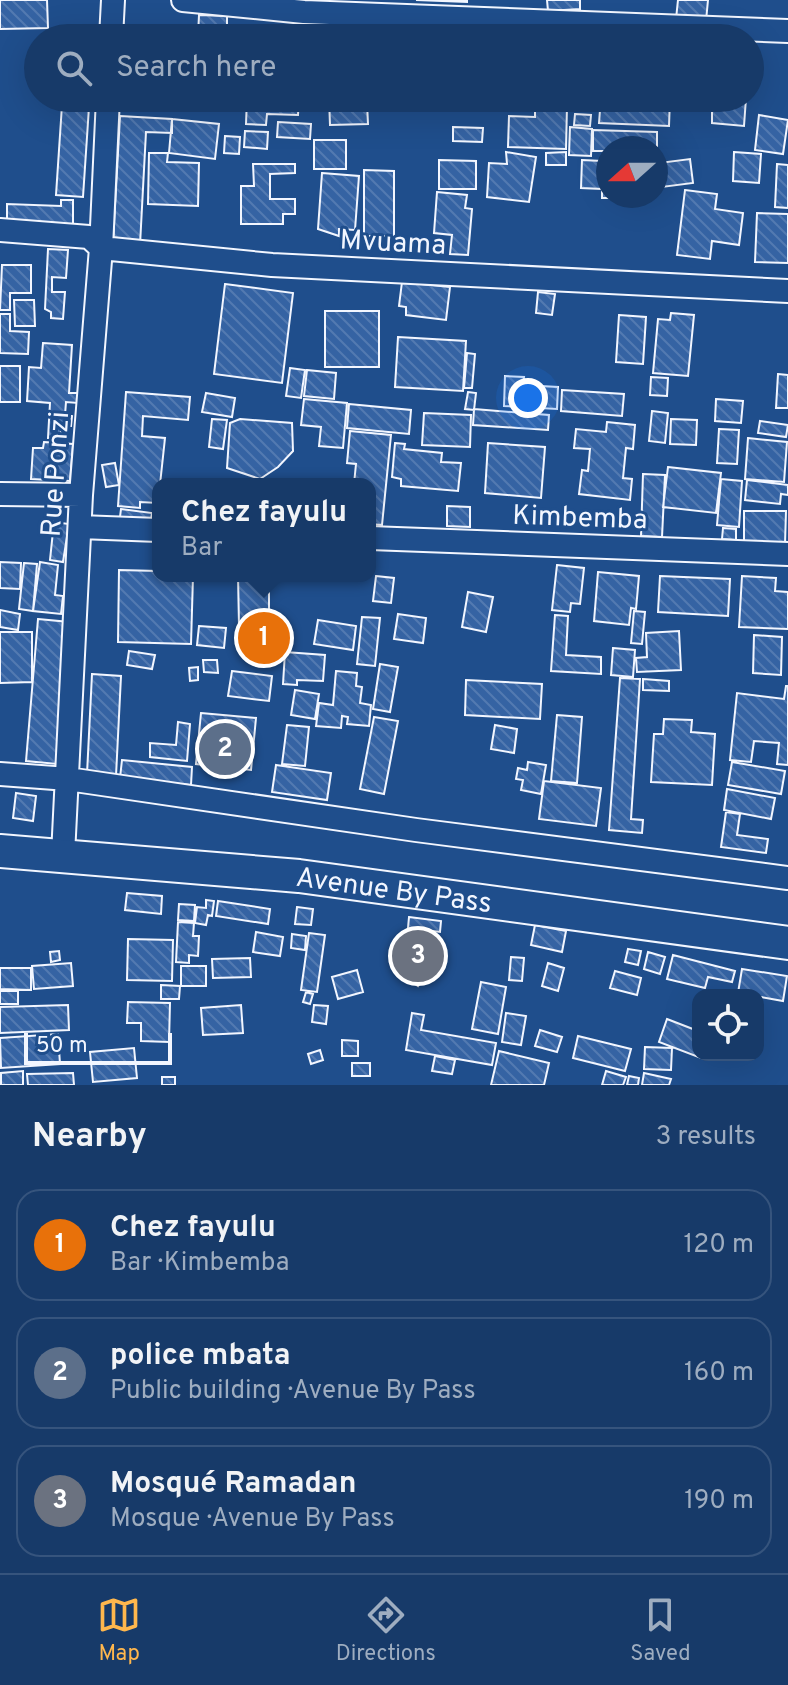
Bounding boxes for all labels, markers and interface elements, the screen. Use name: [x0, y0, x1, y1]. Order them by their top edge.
search box: [24, 24, 764, 112]
icon: search: [52, 46, 96, 90]
text: Search here: [116, 50, 276, 87]
north arrow: [596, 136, 668, 208]
street label: Mvuama: [339, 223, 447, 265]
your location: [508, 378, 548, 418]
street label: Rue Ponzi: [35, 410, 79, 538]
popup: [152, 478, 376, 582]
text: Chez fayulu: [181, 495, 347, 532]
street label: Kimbemba: [512, 499, 648, 539]
text: Bar: [181, 532, 223, 565]
pin: 1: [238, 608, 290, 668]
pin: 2: [199, 719, 251, 779]
street label: Avenue By Pass: [293, 861, 494, 923]
pin: 3: [392, 926, 444, 986]
map controls: [692, 989, 764, 1061]
button: locate: [692, 989, 764, 1061]
scale bar: [24, 1029, 172, 1065]
text: 50 m: [36, 1033, 88, 1060]
text: Nearby: [32, 1116, 147, 1159]
text: 3 results: [656, 1121, 756, 1154]
text: Chez fayulu: [110, 1210, 276, 1247]
text: 1: [55, 1229, 65, 1262]
text: 120 m: [684, 1229, 754, 1262]
text: Bar · Kimbemba: [110, 1247, 289, 1280]
text: police mbata: [110, 1338, 290, 1375]
text: 2: [52, 1357, 68, 1390]
text: 160 m: [684, 1357, 754, 1390]
text: Public building · Avenue By Pass: [110, 1375, 476, 1408]
text: Mosqué Ramadan: [110, 1466, 356, 1503]
text: 3: [52, 1485, 68, 1518]
text: 190 m: [684, 1485, 754, 1518]
text: Mosque · Avenue By Pass: [110, 1503, 395, 1536]
tab: Map: [97, 1593, 141, 1668]
tab: Directions: [336, 1593, 436, 1668]
tab: Saved: [630, 1593, 691, 1668]

